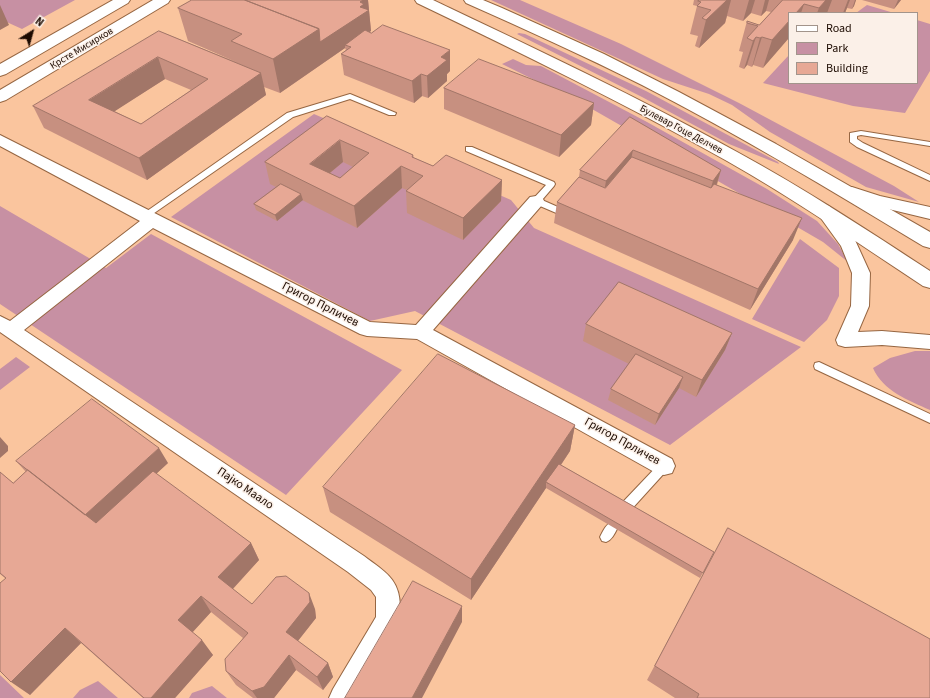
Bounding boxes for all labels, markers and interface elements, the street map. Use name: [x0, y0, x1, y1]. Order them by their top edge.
north arrow: [12, 12, 52, 52]
legend: [788, 12, 918, 84]
text: N: [32, 14, 47, 30]
text: Road: [826, 20, 852, 37]
street label: Крсте Мисирков: [48, 26, 116, 72]
text: Park: [826, 40, 848, 57]
text: Building: [826, 60, 868, 77]
street label: Булевар Гоце Делчев: [638, 103, 724, 157]
street label: Григор Прличев: [279, 279, 361, 331]
street label: Григор Прличев: [582, 415, 662, 469]
street label: Пајко Маало: [214, 465, 276, 513]

